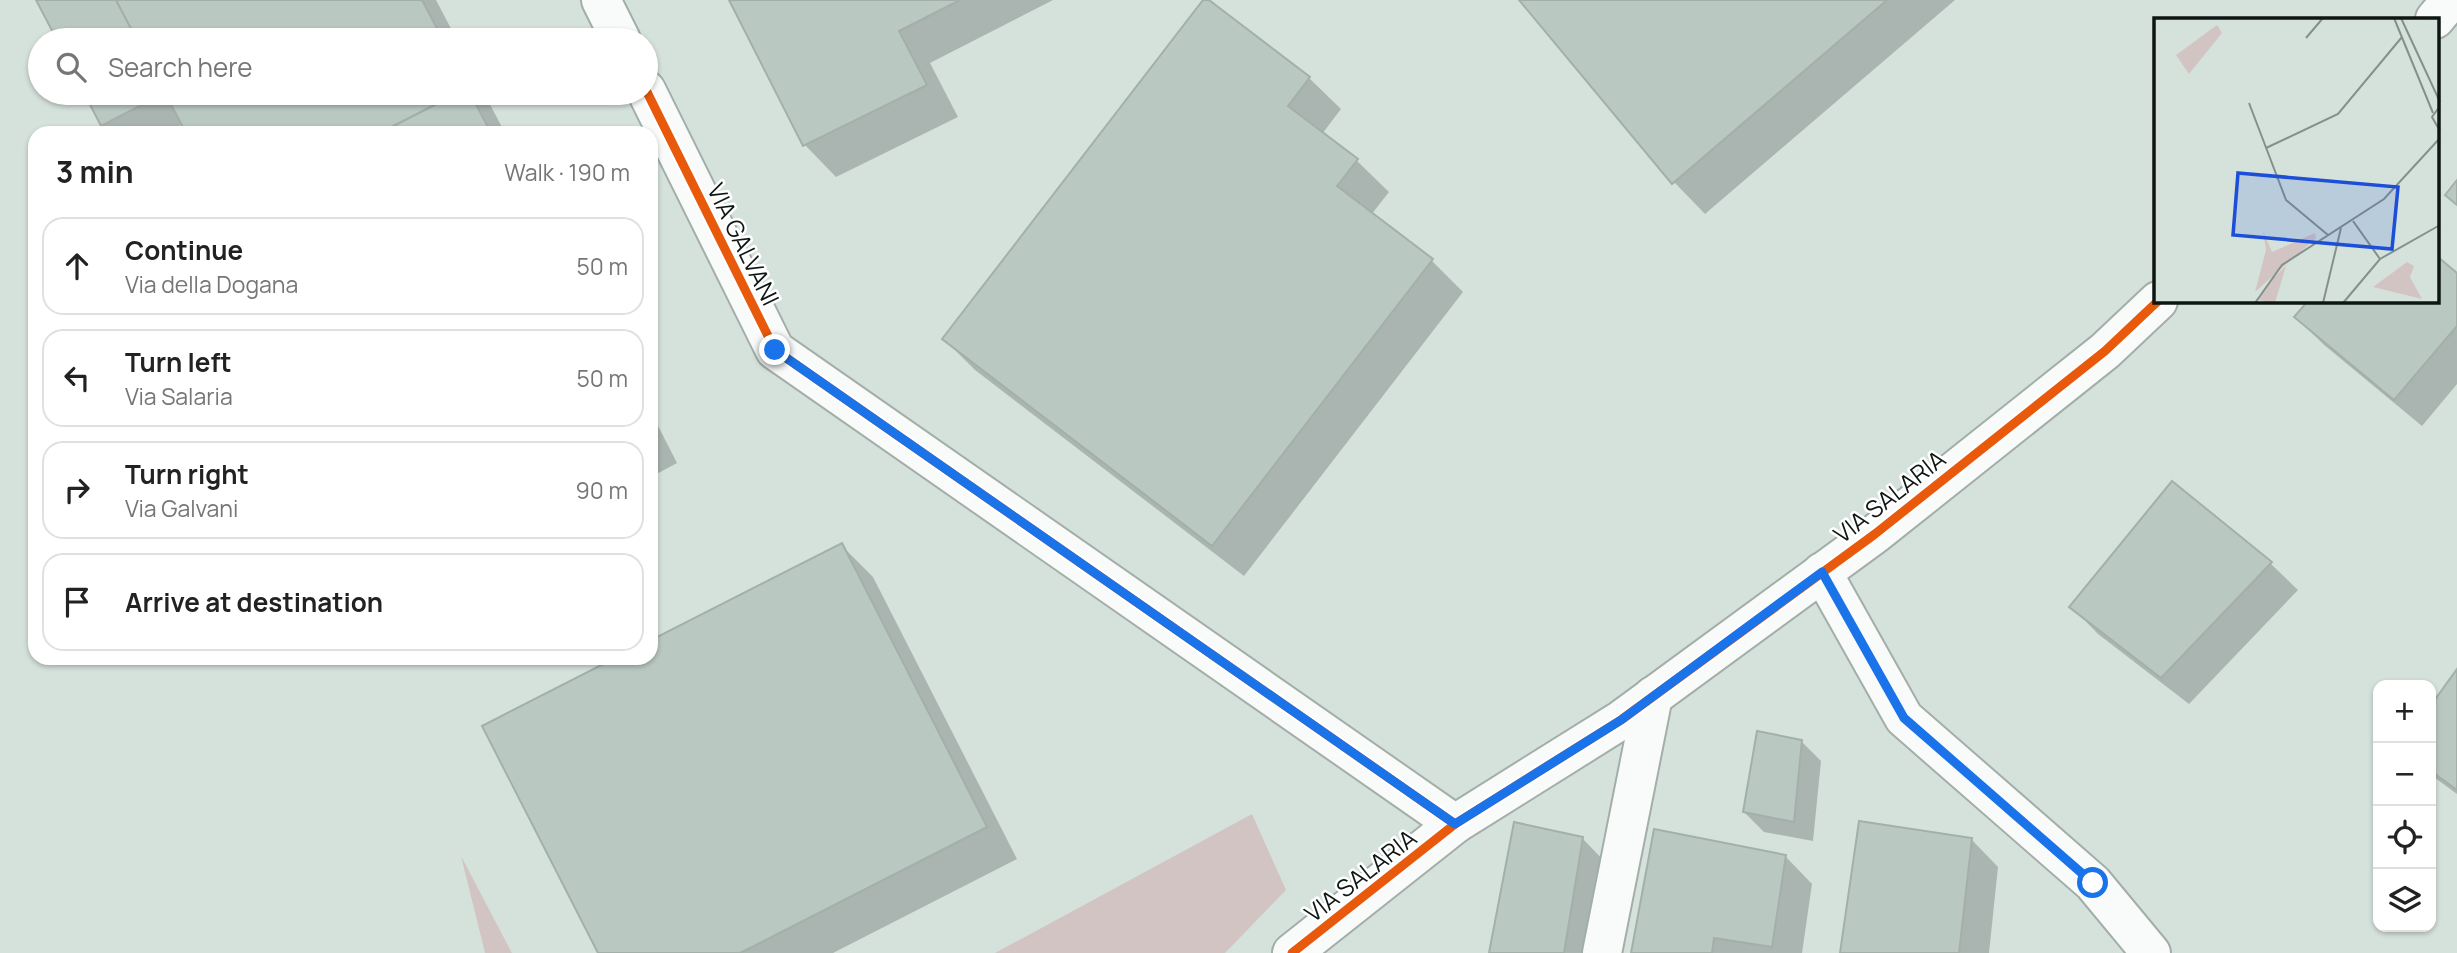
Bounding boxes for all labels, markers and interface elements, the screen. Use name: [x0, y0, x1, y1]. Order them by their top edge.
inset map: [2154, 18, 2440, 303]
search box: [28, 28, 658, 105]
icon: search: [52, 48, 90, 86]
text: Search here: [108, 49, 253, 85]
text: 3 min: [56, 151, 134, 192]
text: Walk · 190 m: [504, 156, 630, 188]
street label: VIA GALVANI: [700, 177, 788, 311]
text: Continue: [125, 232, 243, 268]
icon: ahead: [58, 247, 96, 285]
text: 50 m: [577, 250, 628, 282]
text: Via della Dogana: [125, 268, 298, 300]
route end: [759, 334, 790, 365]
text: Turn left: [125, 344, 232, 380]
icon: left: [58, 359, 96, 397]
text: 50 m: [577, 362, 628, 394]
text: Via Salaria: [125, 380, 233, 412]
street label: VIA SALARIA: [1826, 442, 1952, 550]
text: Turn right: [125, 456, 249, 492]
icon: right: [58, 471, 96, 509]
text: 90 m: [576, 474, 628, 506]
text: Via Galvani: [125, 492, 238, 524]
icon: arrive: [58, 583, 96, 621]
text: Arrive at destination: [125, 584, 383, 620]
map controls: [2373, 680, 2436, 932]
button: +: [2373, 680, 2436, 743]
button: −: [2373, 743, 2436, 806]
button: locate: [2373, 806, 2436, 869]
street label: VIA SALARIA: [1297, 821, 1423, 929]
route start: [2077, 867, 2108, 898]
button: layers: [2373, 869, 2436, 932]

